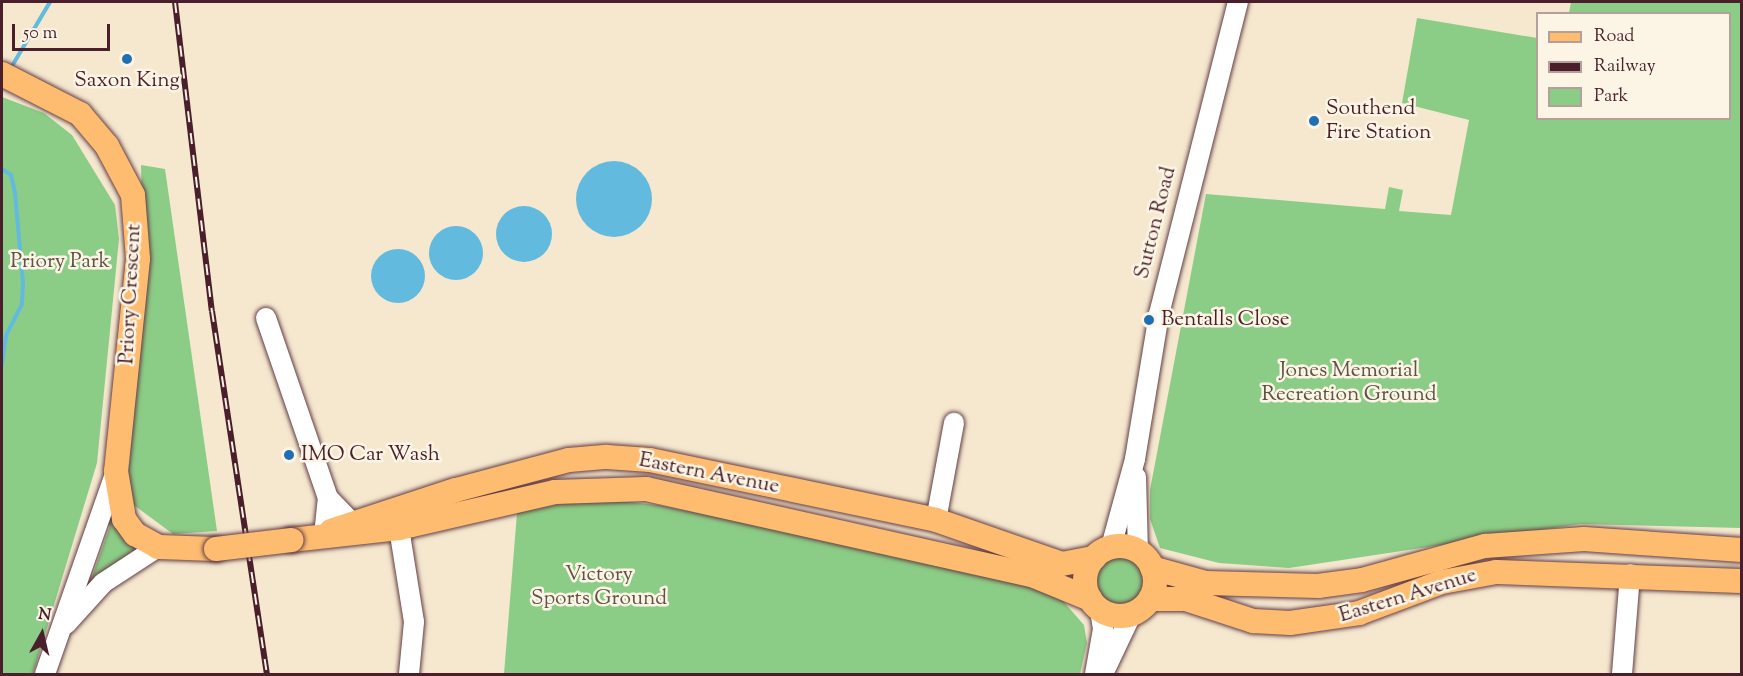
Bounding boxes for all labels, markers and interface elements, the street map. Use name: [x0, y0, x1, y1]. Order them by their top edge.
scale bar: [15, 12, 112, 50]
legend: [1536, 12, 1731, 120]
text: 50 m: [23, 21, 57, 47]
text: Road: [1594, 24, 1634, 50]
marker: Saxon King: [120, 52, 134, 66]
text: Railway: [1594, 54, 1656, 80]
place label: Saxon King: [74, 68, 180, 94]
text: Park: [1594, 84, 1628, 110]
place label: Southend Fire Station: [1326, 96, 1431, 146]
marker: Southend Fire Station: [1307, 114, 1321, 128]
street label: Sutton Road: [1130, 164, 1182, 282]
street label: Priory Crescent: [115, 223, 147, 365]
park label: Priory Park: [10, 249, 110, 275]
place label: Bentalls Close: [1161, 307, 1290, 333]
marker: Bentalls Close: [1142, 313, 1156, 327]
park label: Jones Memorial Recreation Ground: [1262, 358, 1436, 408]
place label: IMO Car Wash: [301, 442, 440, 468]
marker: IMO Car Wash: [282, 448, 296, 462]
street label: Eastern Avenue: [637, 448, 781, 500]
park label: Victory Sports Ground: [531, 562, 667, 612]
street label: Eastern Avenue: [1336, 563, 1480, 629]
text: N: [37, 603, 53, 628]
north arrow: [12, 604, 72, 664]

